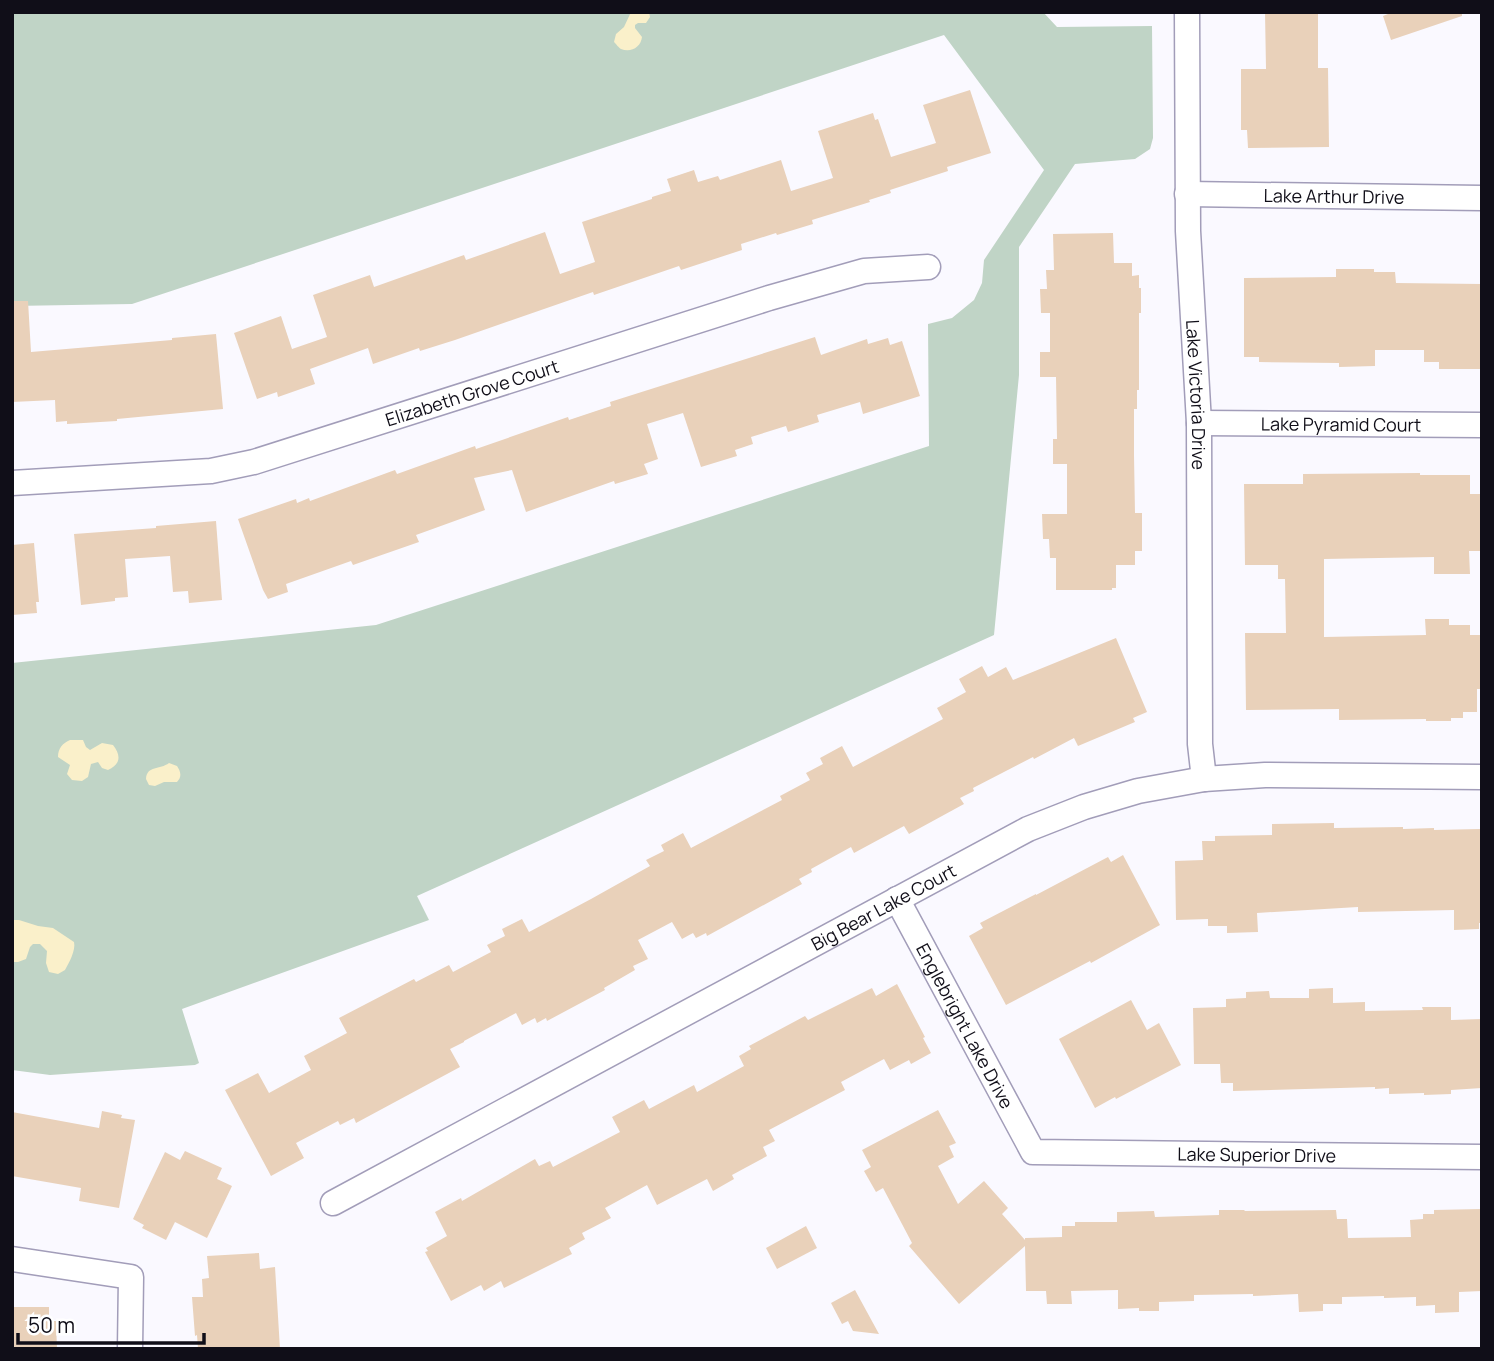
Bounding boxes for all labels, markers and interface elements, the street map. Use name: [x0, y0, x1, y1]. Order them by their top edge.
street label: Lake Arthur Drive: [1263, 183, 1405, 209]
street label: Lake Victoria Drive: [1181, 319, 1211, 470]
street label: Elizabeth Grove Court: [382, 354, 562, 431]
street label: Lake Pyramid Court: [1261, 411, 1421, 437]
street label: Big Bear Lake Court: [807, 858, 960, 956]
street label: Englebright Lake Drive: [911, 939, 1019, 1113]
street label: Lake Superior Drive: [1177, 1142, 1336, 1167]
scale bar: [18, 1302, 203, 1346]
text: 50 m: [28, 1311, 75, 1339]

